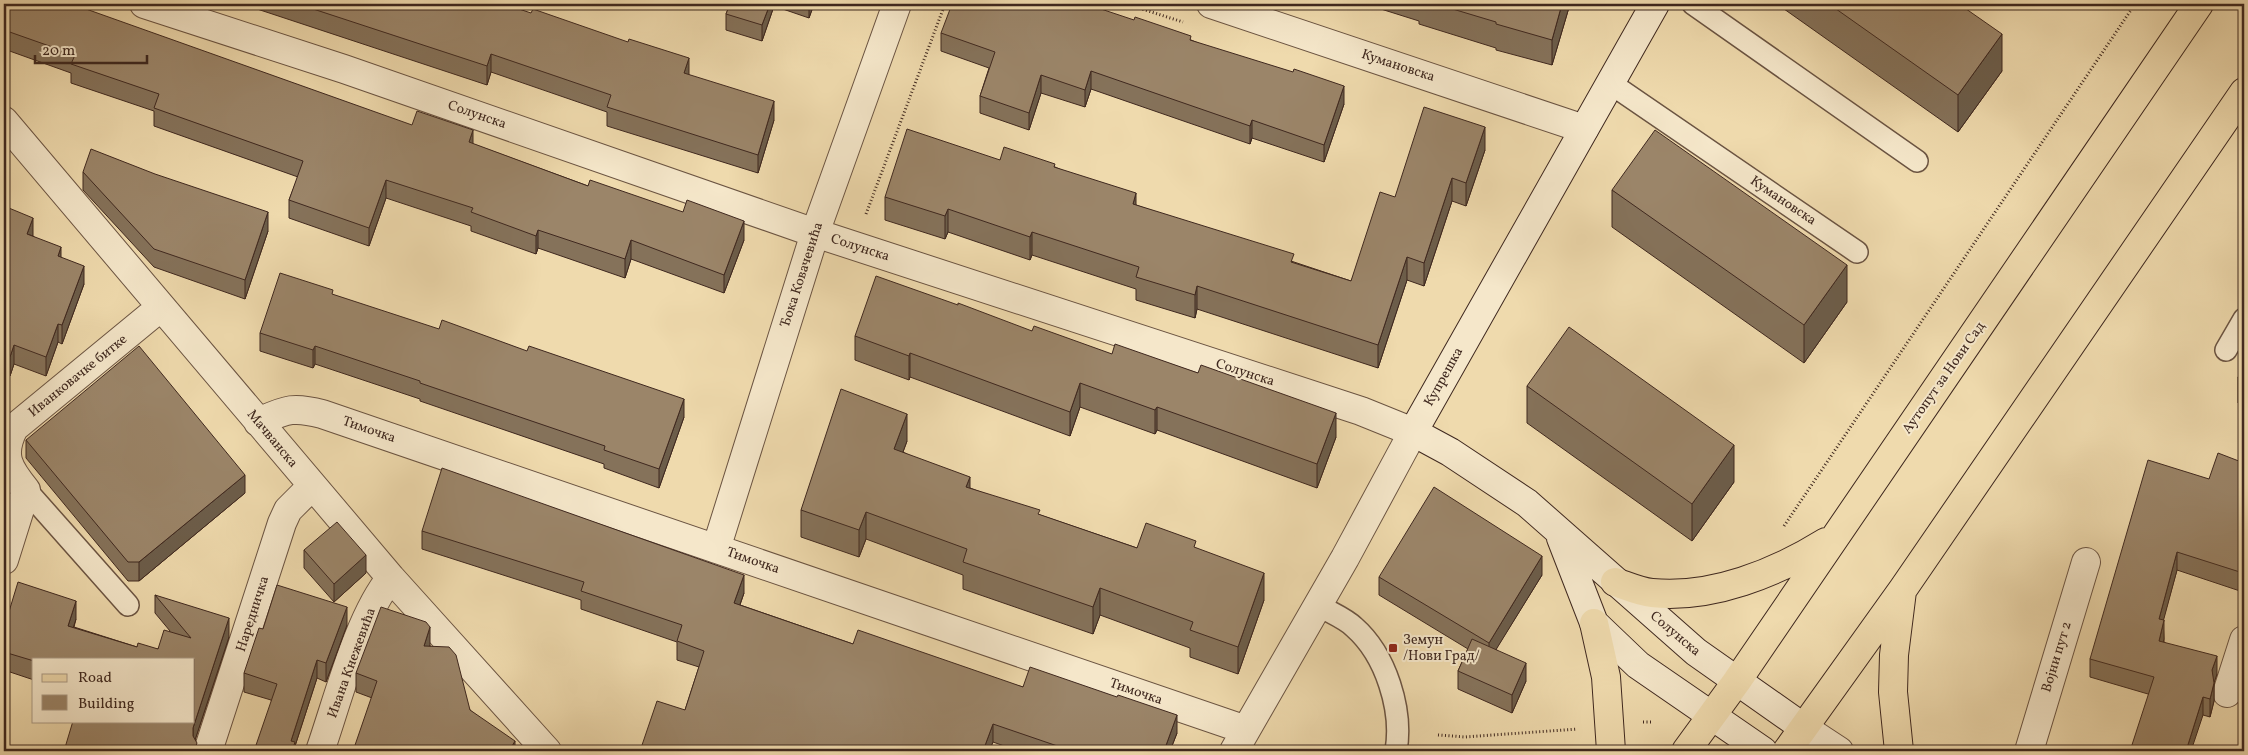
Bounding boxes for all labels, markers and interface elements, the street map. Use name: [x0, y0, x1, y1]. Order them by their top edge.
scale bar: [35, 32, 148, 64]
text: 20 m: [42, 41, 75, 62]
street label: Кумановска: [1359, 45, 1437, 87]
street label: Солунска: [445, 96, 509, 134]
street label: Кумановска: [1746, 172, 1820, 230]
street label: Ђока Ковачевића: [776, 220, 828, 330]
street label: Солунска: [828, 230, 892, 266]
street label: Аутопут за Нови Сад: [1898, 318, 1990, 438]
street label: Иванковачке битке: [24, 330, 132, 422]
street label: Купрешка: [1420, 344, 1468, 410]
street label: Солунска: [1213, 355, 1277, 391]
street label: Мачванска: [242, 406, 302, 472]
street label: Тимочка: [340, 412, 398, 448]
street label: Тимочка: [724, 543, 782, 579]
street label: Наредничка: [232, 574, 274, 654]
street label: Ивана Кнежевића: [323, 605, 381, 721]
street label: Солунска: [1646, 607, 1704, 661]
street label: Војни пут 2: [2037, 619, 2077, 695]
place label: Земун /Нови Град/: [1403, 631, 1480, 666]
marker: Земун /Нови Град/: [1387, 642, 1399, 654]
legend: [32, 658, 195, 722]
text: Road: [78, 668, 112, 689]
street label: Тимочка: [1107, 674, 1165, 710]
text: Building: [78, 694, 135, 715]

